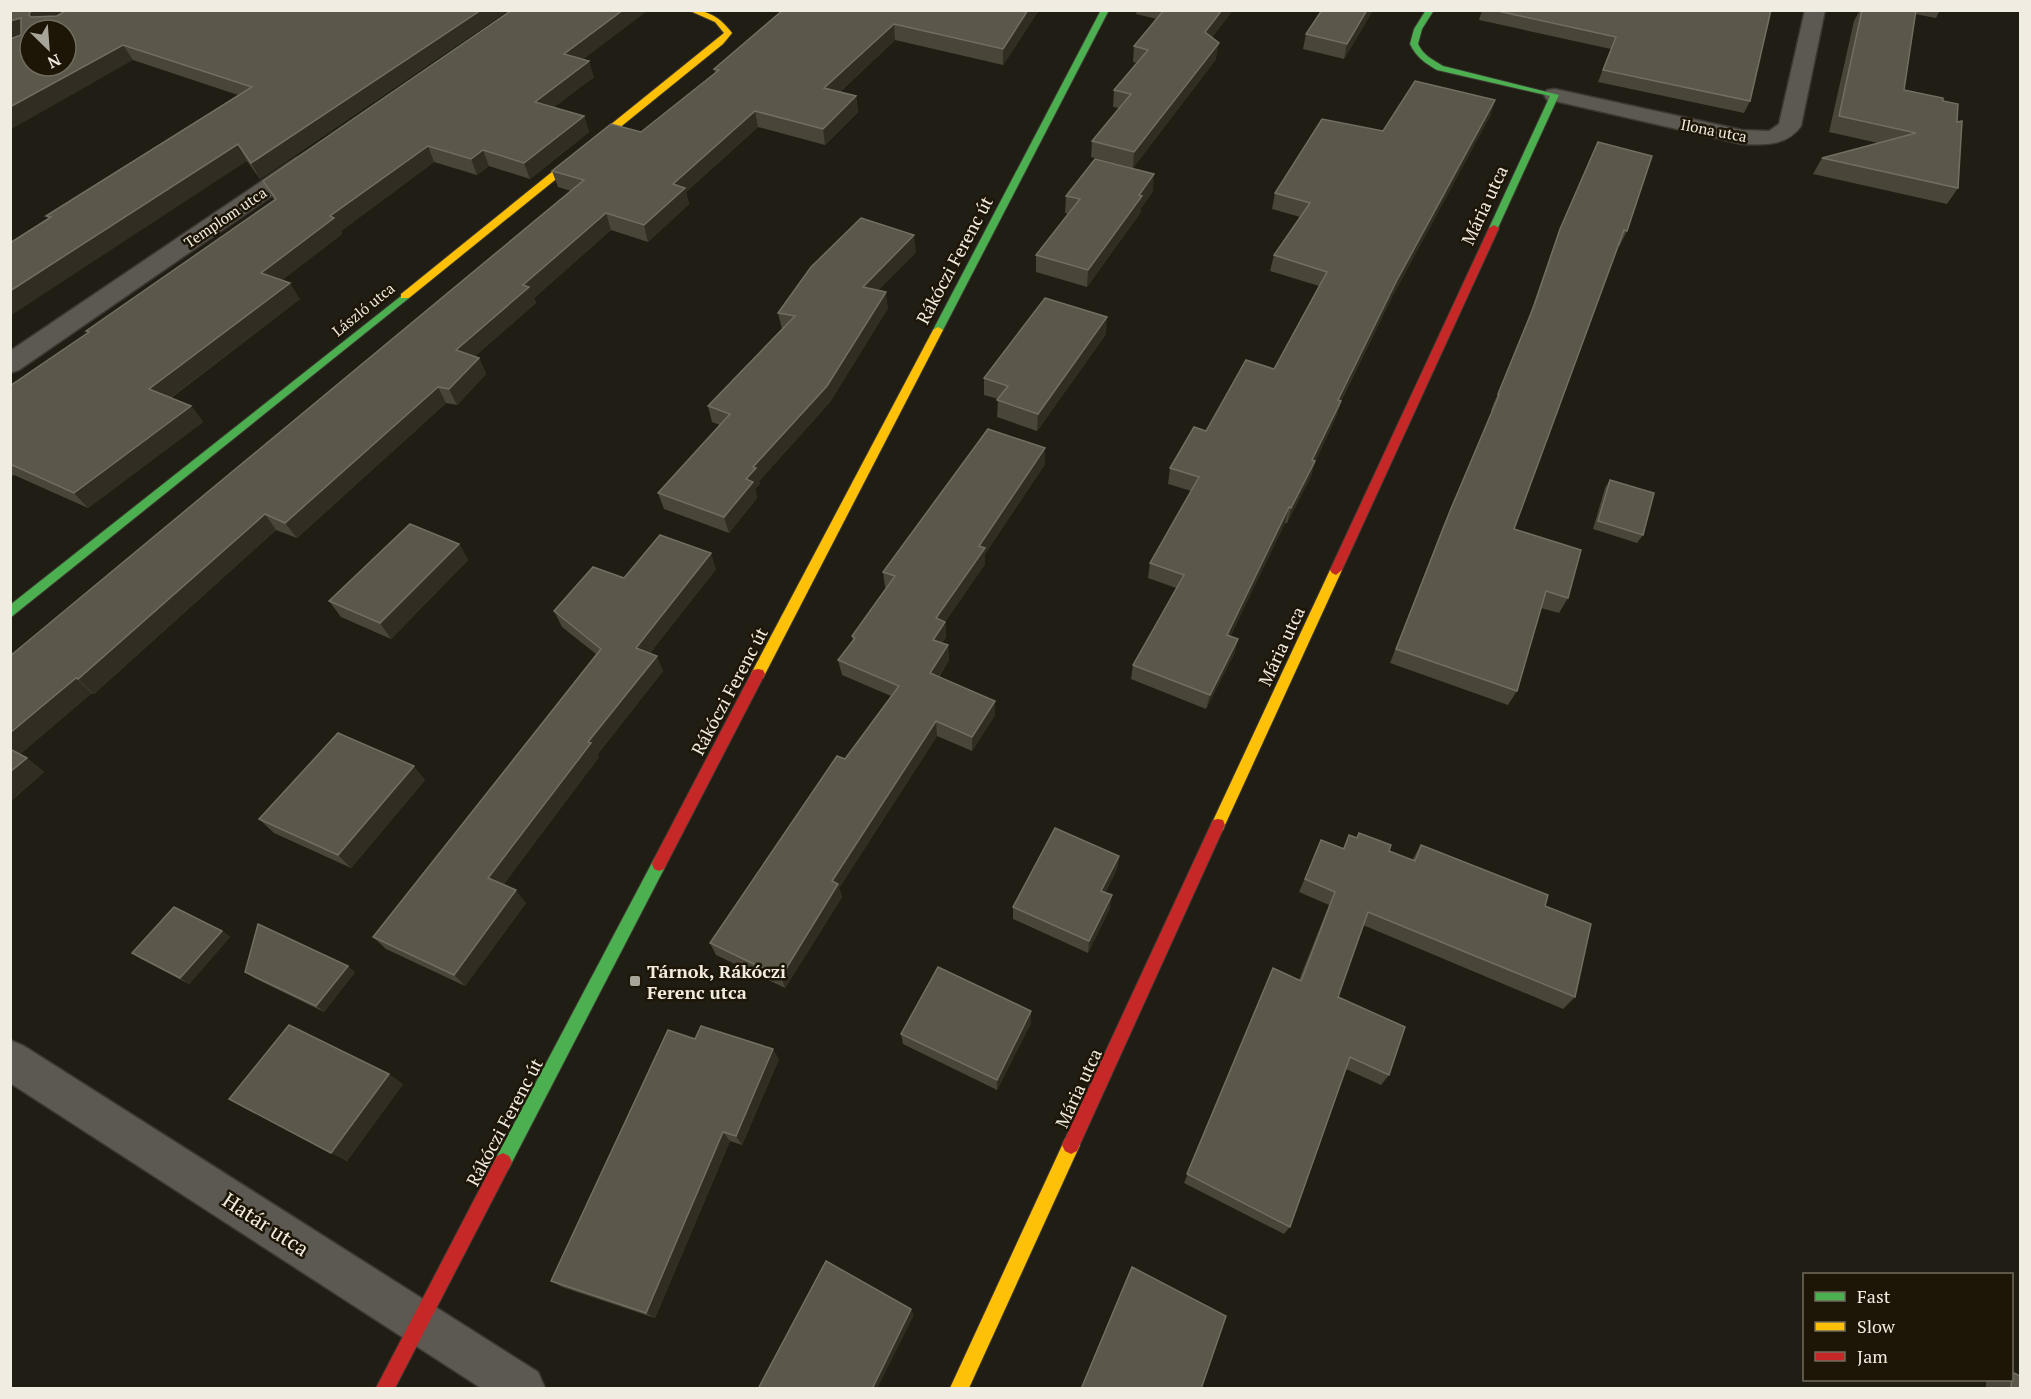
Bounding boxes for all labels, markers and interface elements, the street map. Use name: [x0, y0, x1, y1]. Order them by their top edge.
north arrow: [18, 18, 78, 78]
text: N: [44, 49, 64, 74]
street label: Ilona utca: [1679, 114, 1749, 146]
street label: Mária utca: [1455, 161, 1513, 249]
street label: Templom utca: [180, 182, 271, 252]
street label: Rákóczi Ferenc út: [910, 192, 998, 328]
street label: László utca: [328, 277, 399, 340]
street label: Mária utca: [1252, 602, 1310, 690]
street label: Rákóczi Ferenc út: [685, 623, 773, 759]
place label: Tárnok, Rákóczi Ferenc utca: [647, 959, 786, 1004]
marker: Tárnok, Rákóczi Ferenc utca: [628, 974, 642, 988]
street label: Mária utca: [1049, 1044, 1107, 1132]
street label: Rákóczi Ferenc út: [460, 1054, 548, 1190]
street label: Határ utca: [217, 1186, 315, 1263]
legend: [1803, 1273, 2013, 1381]
text: Fast: [1857, 1284, 1891, 1308]
text: Slow: [1857, 1314, 1896, 1338]
text: Jam: [1857, 1344, 1888, 1368]

